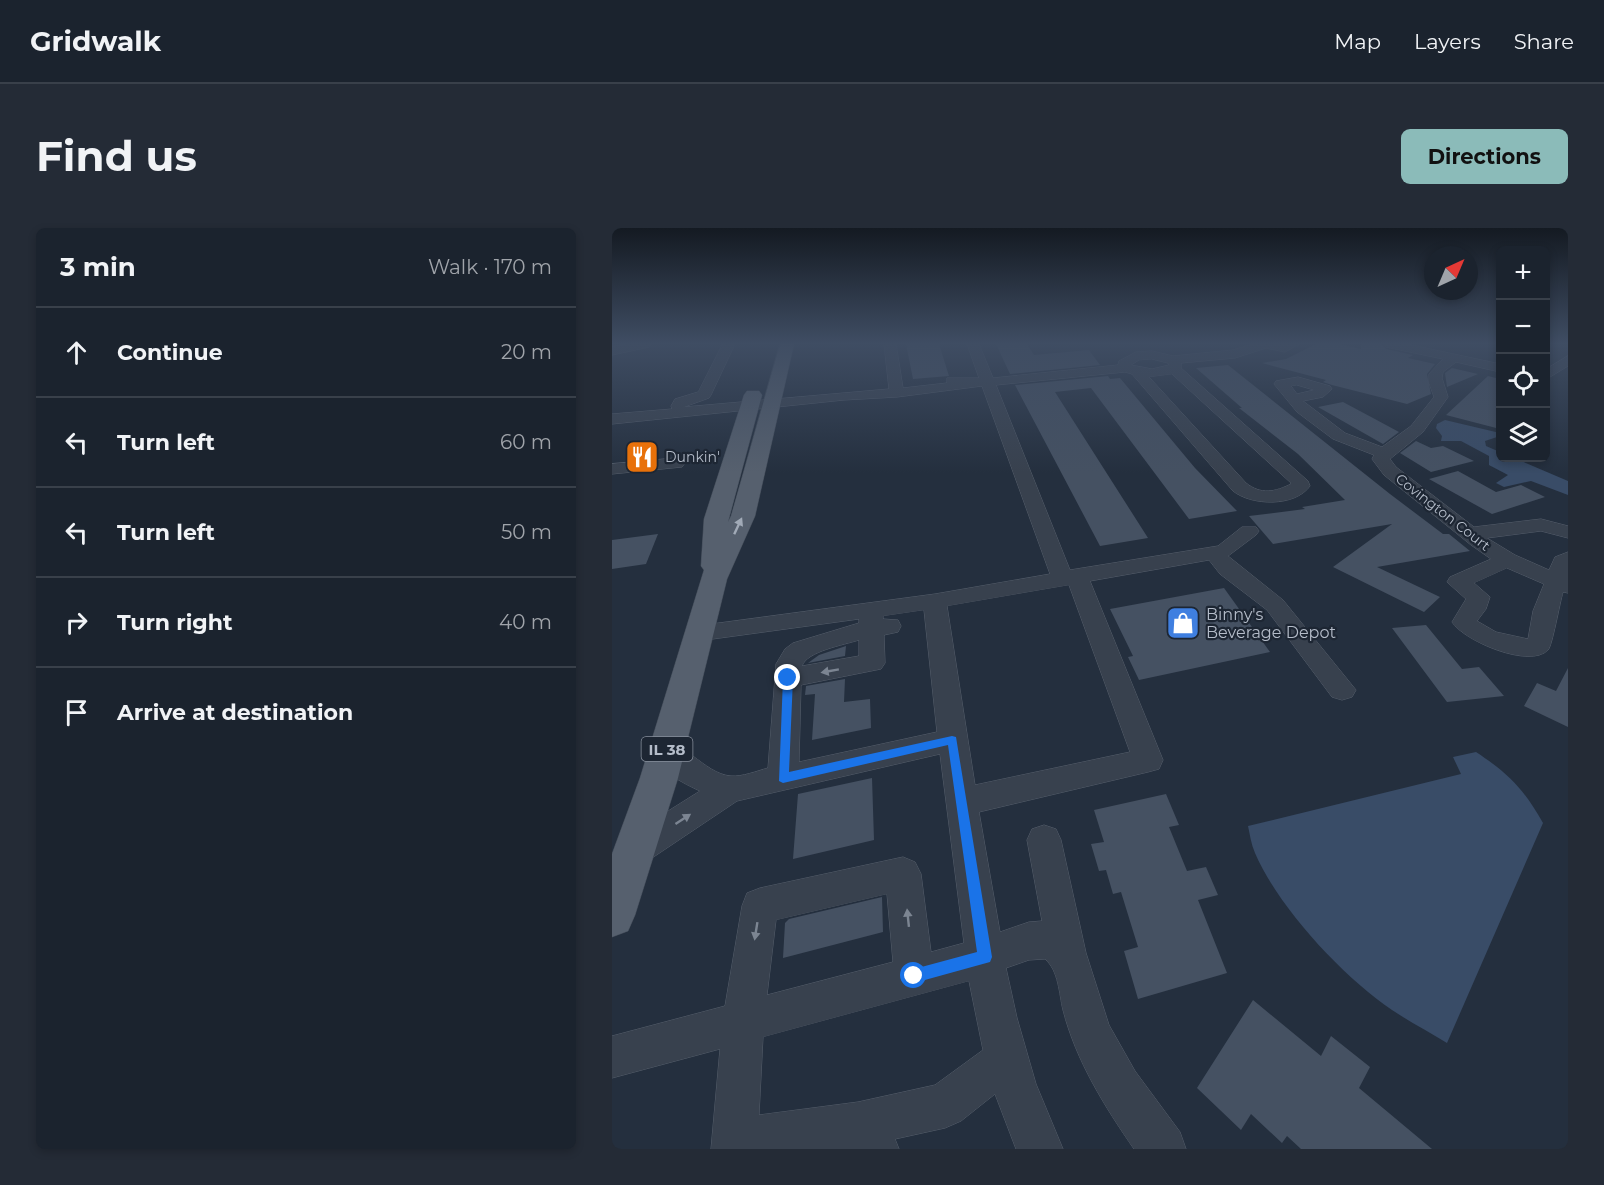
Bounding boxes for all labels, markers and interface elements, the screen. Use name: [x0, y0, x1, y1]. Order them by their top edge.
text: Gridwalk: [30, 24, 161, 58]
text: Map: [1334, 29, 1381, 54]
text: Layers: [1414, 29, 1481, 54]
text: Share: [1514, 29, 1574, 54]
button: Directions: [1401, 129, 1568, 184]
text: Find us: [36, 130, 197, 182]
north arrow: [1424, 246, 1478, 300]
map controls: [1496, 246, 1550, 462]
button: +: [1496, 246, 1550, 300]
text: 3 min: [60, 251, 136, 283]
text: Walk · 170 m: [428, 255, 552, 279]
button: −: [1496, 300, 1550, 354]
icon: ahead: [60, 336, 93, 369]
text: Continue: [117, 339, 223, 366]
text: 20 m: [501, 340, 552, 364]
button: locate: [1496, 354, 1550, 408]
button: layers: [1496, 408, 1550, 462]
icon: left: [60, 426, 93, 459]
text: Turn left: [117, 429, 215, 456]
text: 60 m: [500, 430, 552, 454]
restaurant icon: Dunkin': [624, 439, 660, 475]
place label: Dunkin': [665, 448, 720, 466]
street label: Covington Court: [1392, 469, 1494, 555]
icon: left: [60, 516, 93, 549]
one-way arrow: [733, 517, 743, 535]
text: Turn left: [117, 519, 215, 546]
text: 50 m: [501, 520, 552, 544]
shop icon: Binny's Beverage Depot: [1165, 605, 1201, 641]
place label: Binny's Beverage Depot: [1206, 605, 1336, 642]
icon: right: [60, 606, 93, 639]
text: Turn right: [117, 609, 232, 636]
text: 40 m: [499, 610, 552, 634]
route end: [774, 664, 800, 690]
one-way arrow: [821, 666, 840, 675]
icon: arrive: [60, 696, 93, 729]
text: Arrive at destination: [117, 699, 353, 726]
road number: IL 38: [641, 737, 692, 761]
one-way arrow: [675, 814, 691, 825]
one-way arrow: [903, 908, 913, 927]
one-way arrow: [752, 921, 761, 940]
route start: [900, 962, 926, 988]

